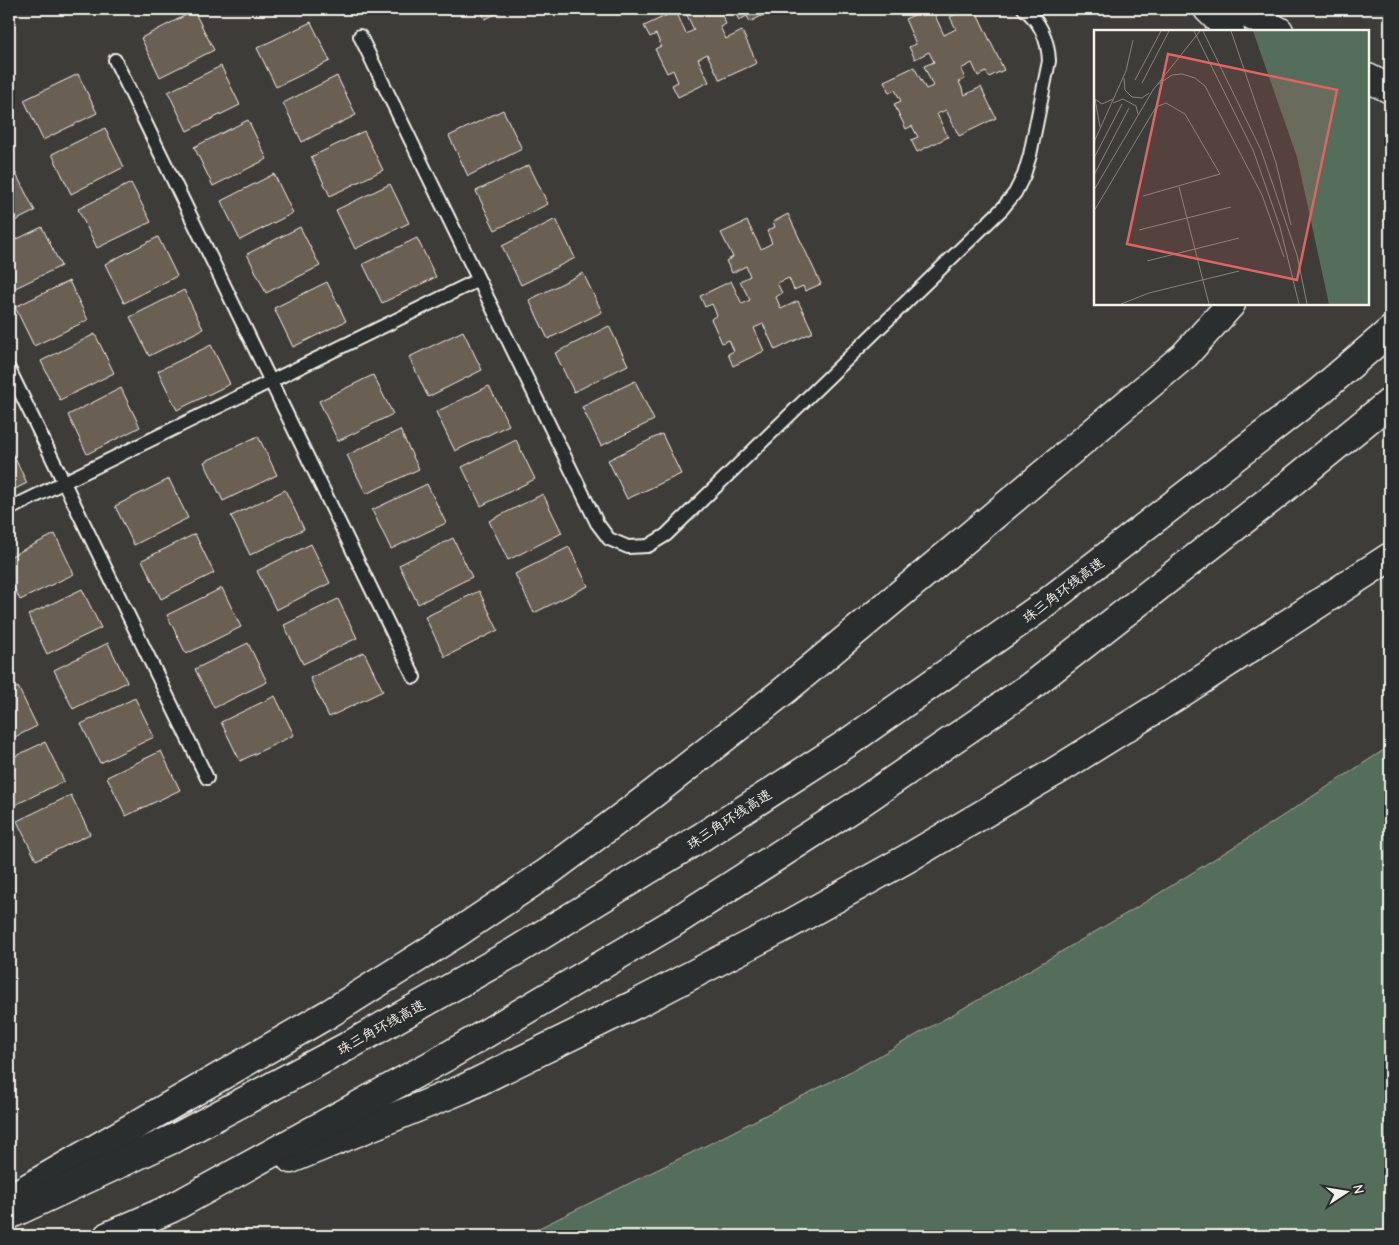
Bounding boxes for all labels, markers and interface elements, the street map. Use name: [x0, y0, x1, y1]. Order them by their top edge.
inset map: [1094, 30, 1369, 305]
street label: 珠三角环线高速: [1019, 554, 1108, 627]
street label: 珠三角环线高速: [684, 786, 775, 853]
street label: 珠三角环线高速: [334, 996, 428, 1059]
north arrow: [1322, 1168, 1372, 1218]
text: N: [1349, 1183, 1367, 1196]

